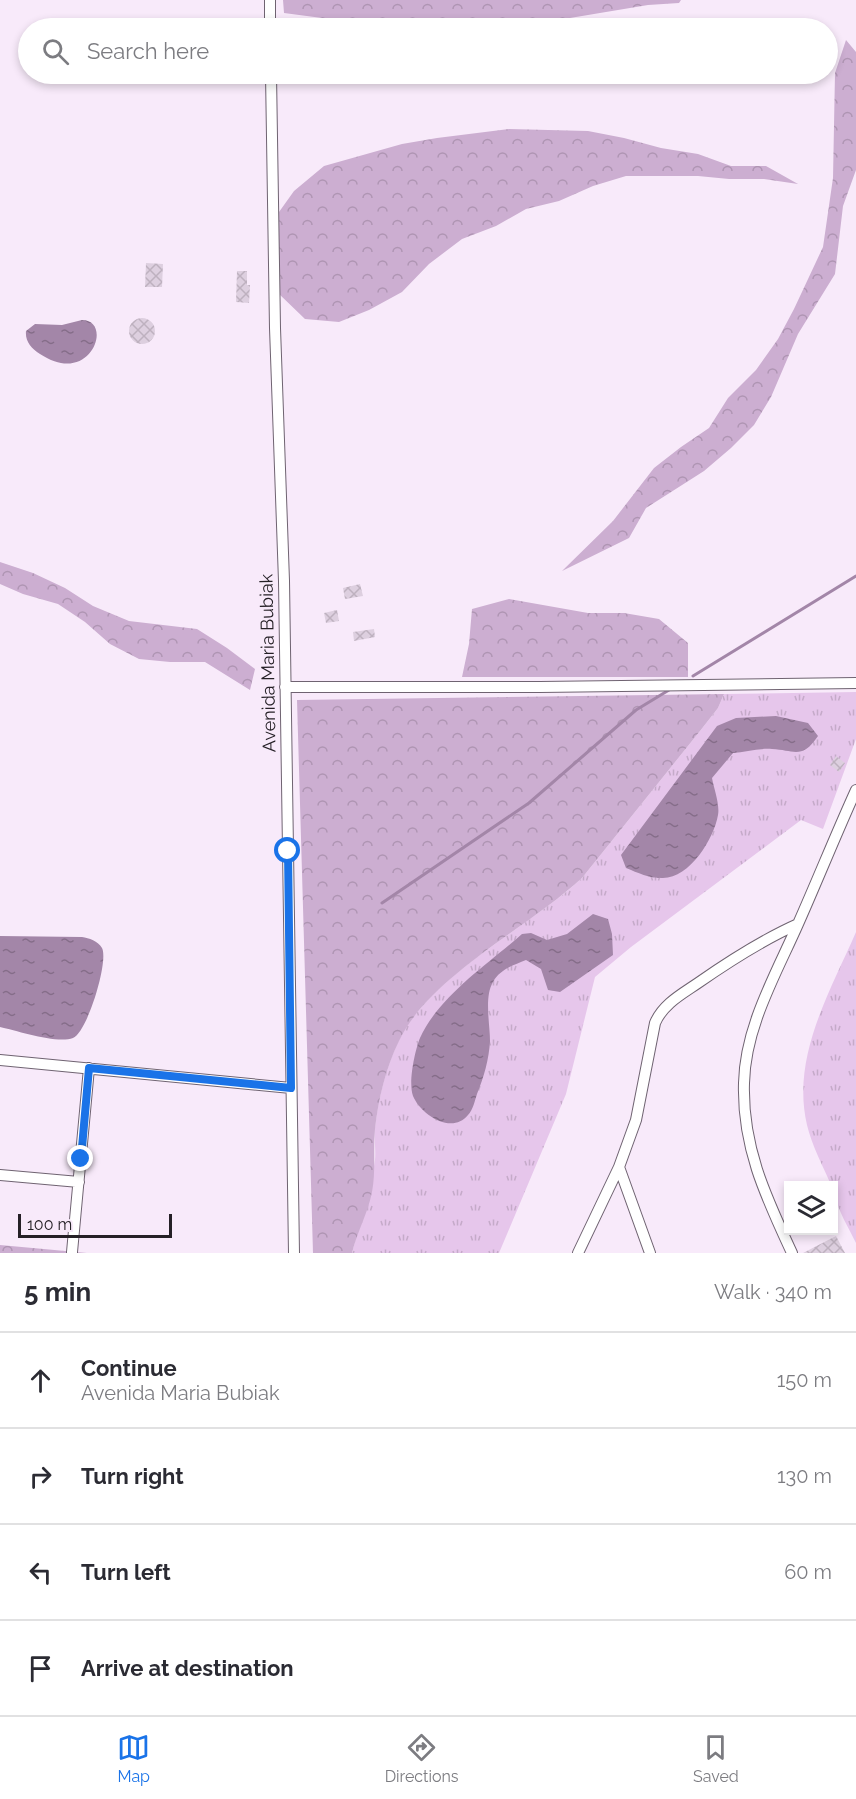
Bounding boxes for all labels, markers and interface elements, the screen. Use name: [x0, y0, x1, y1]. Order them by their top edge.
search box: [18, 18, 838, 84]
icon: search: [39, 35, 72, 68]
text: Search here: [87, 38, 209, 64]
street label: Avenida Maria Bubiak: [255, 573, 280, 752]
route start: [274, 837, 300, 863]
route end: [67, 1145, 93, 1171]
map controls: [784, 1181, 838, 1235]
button: layers: [784, 1181, 838, 1235]
scale bar: [18, 1211, 172, 1238]
text: 100 m: [27, 1215, 72, 1234]
text: 5 min: [24, 1277, 91, 1307]
text: Walk · 340 m: [714, 1280, 832, 1304]
text: Continue: [81, 1355, 177, 1381]
icon: ahead: [24, 1364, 57, 1397]
text: 150 m: [777, 1368, 832, 1392]
text: Avenida Maria Bubiak: [81, 1381, 279, 1405]
icon: right: [24, 1460, 57, 1493]
text: Turn right: [81, 1463, 184, 1489]
text: 130 m: [777, 1464, 832, 1488]
icon: left: [24, 1556, 57, 1589]
text: Turn left: [81, 1559, 171, 1585]
text: 60 m: [784, 1560, 832, 1584]
icon: arrive: [24, 1652, 57, 1685]
text: Arrive at destination: [81, 1655, 294, 1681]
tab: Map: [117, 1731, 150, 1786]
tab: Directions: [385, 1731, 459, 1786]
tab: Saved: [693, 1731, 739, 1786]

